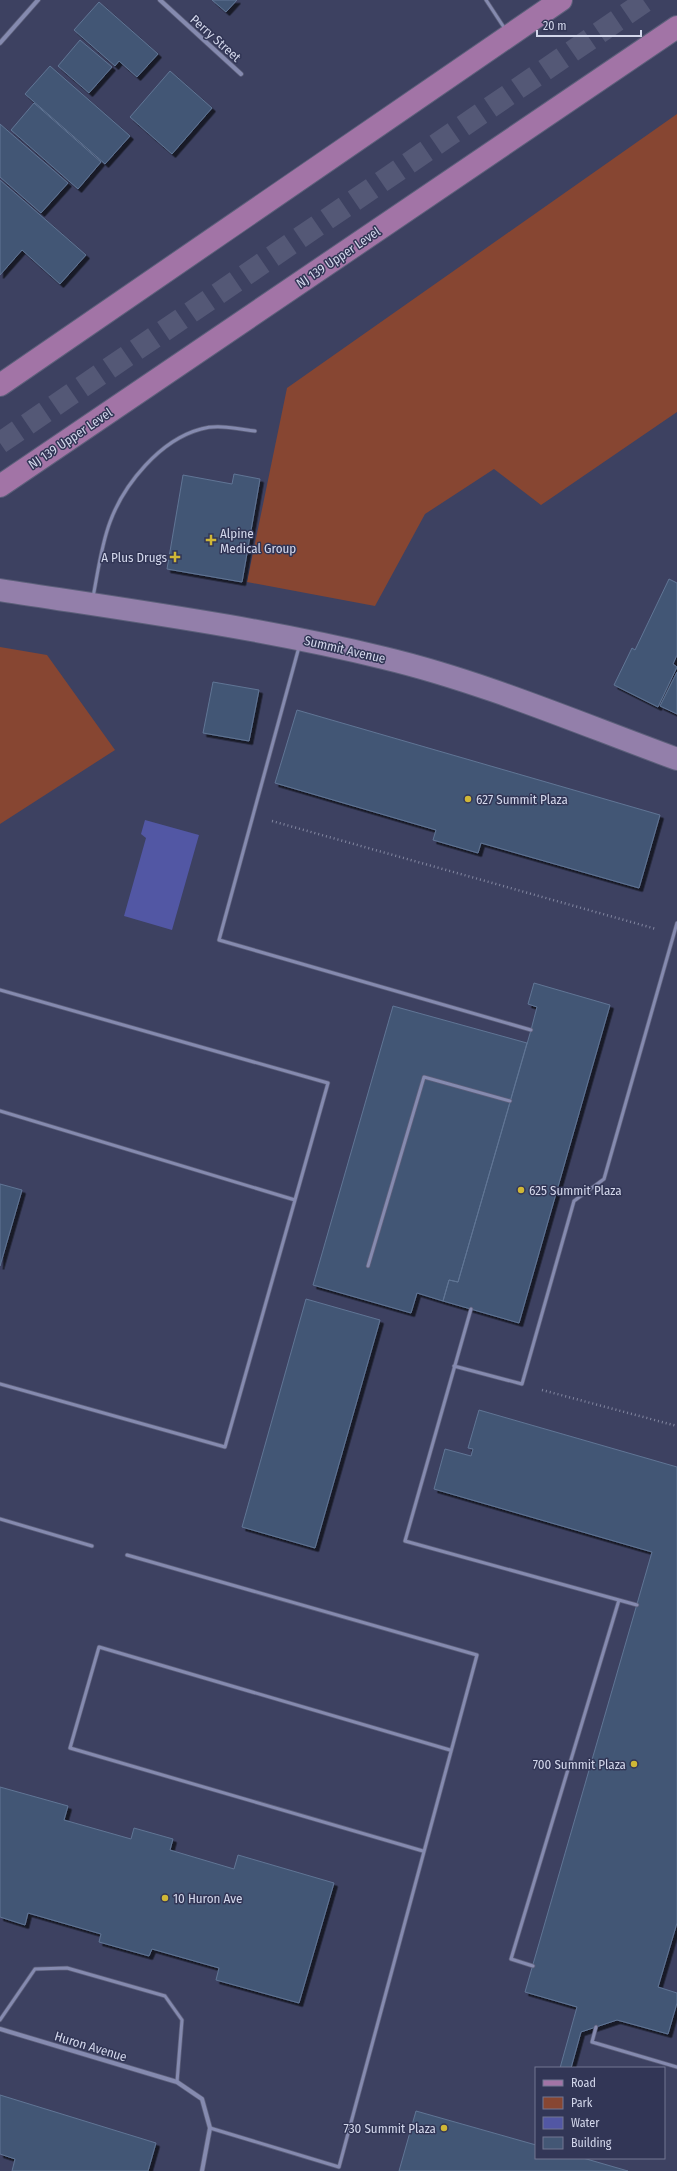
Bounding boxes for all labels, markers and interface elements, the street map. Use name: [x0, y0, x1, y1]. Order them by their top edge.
street label: Perry Street: [187, 12, 245, 65]
scale bar: [537, 12, 641, 38]
text: 20 m: [543, 19, 567, 33]
street label: NJ 139 Upper Level: [294, 224, 383, 291]
street label: NJ 139 Upper Level: [26, 405, 115, 472]
place label: Alpine Medical Group: [220, 526, 296, 556]
marker: Alpine Medical Group: [205, 534, 217, 546]
place label: A Plus Drugs: [101, 550, 167, 565]
marker: A Plus Drugs: [170, 552, 180, 562]
street label: Summit Avenue: [303, 633, 387, 666]
place label: 627 Summit Plaza: [476, 792, 568, 807]
marker: 627 Summit Plaza: [463, 794, 473, 804]
place label: 625 Summit Plaza: [529, 1183, 622, 1198]
marker: 625 Summit Plaza: [516, 1185, 526, 1195]
place label: 700 Summit Plaza: [533, 1757, 626, 1772]
marker: 700 Summit Plaza: [629, 1759, 639, 1769]
place label: 10 Huron Ave: [173, 1891, 243, 1906]
marker: 10 Huron Ave: [160, 1893, 170, 1903]
street label: Huron Avenue: [53, 2028, 129, 2065]
legend: [535, 2067, 665, 2159]
text: Road: [571, 2076, 596, 2090]
text: Park: [571, 2096, 593, 2110]
text: Water: [571, 2116, 600, 2130]
place label: 730 Summit Plaza: [344, 2121, 436, 2136]
marker: 730 Summit Plaza: [439, 2123, 449, 2133]
text: Building: [571, 2136, 612, 2150]

